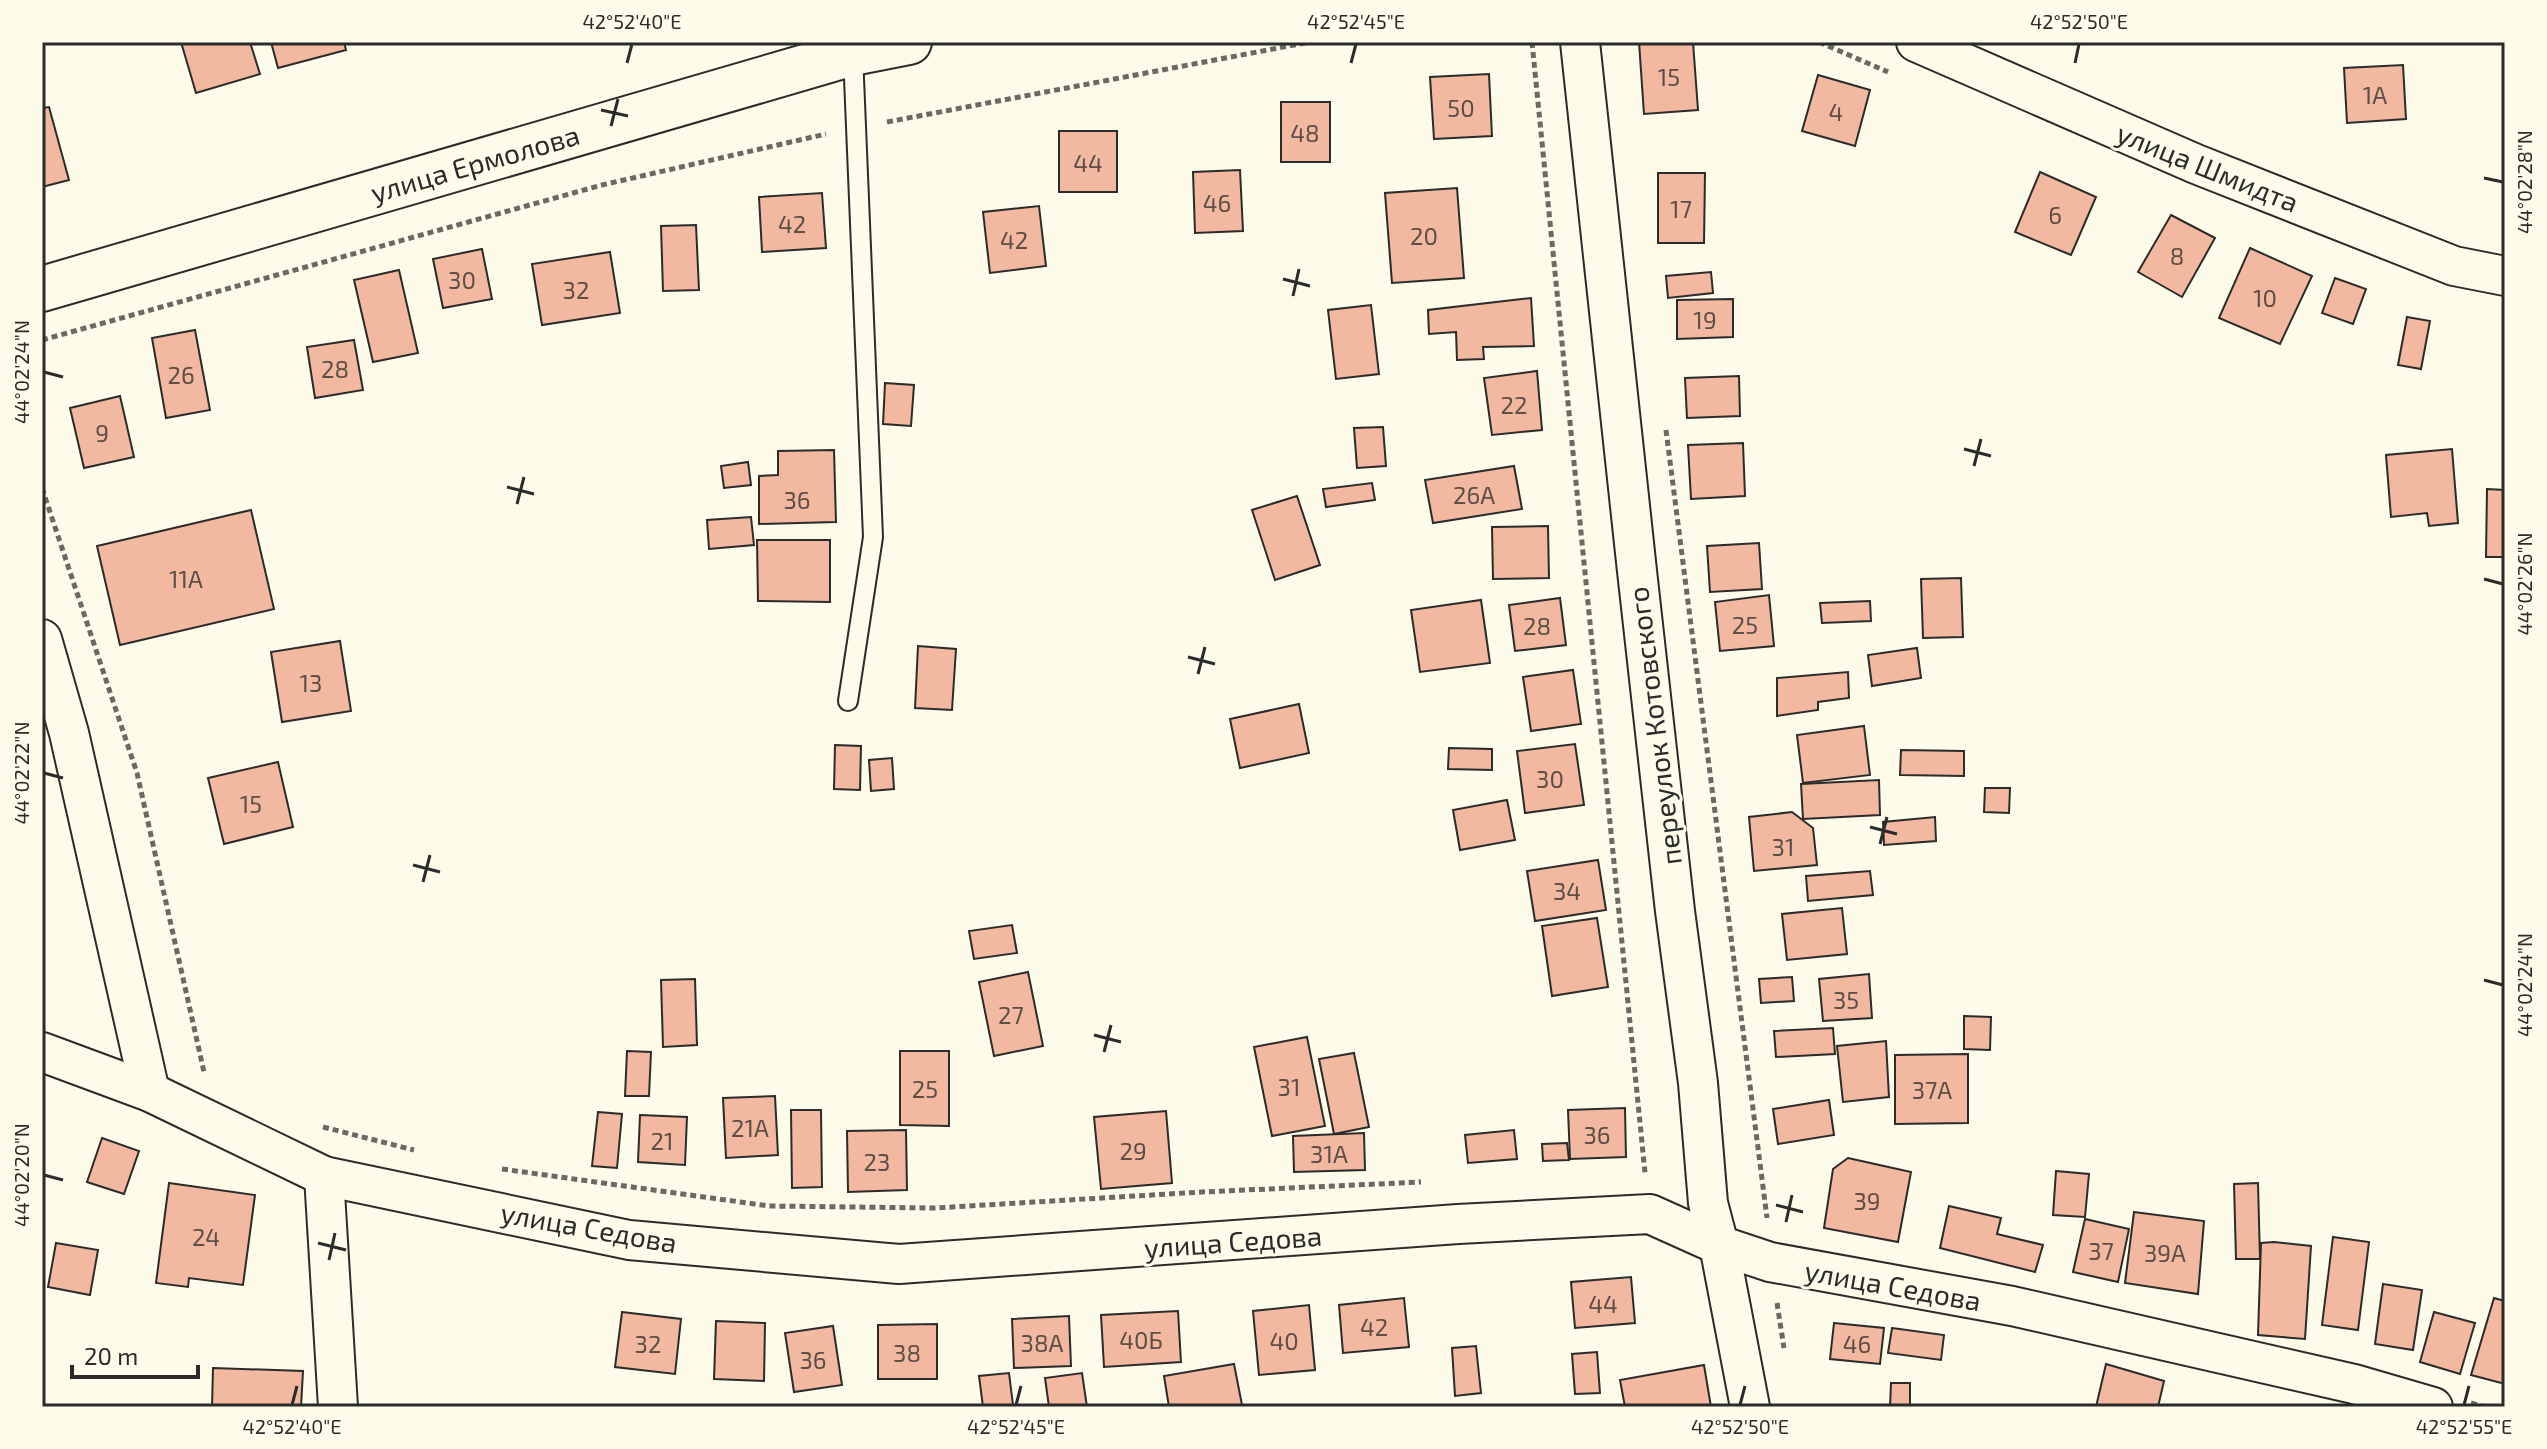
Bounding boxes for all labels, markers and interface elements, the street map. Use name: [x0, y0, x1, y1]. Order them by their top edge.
text: 42°52'40"E: [582, 9, 682, 33]
text: 42°52'45"E: [1307, 9, 1405, 33]
text: 42°52'50"E: [2030, 9, 2128, 33]
house number: 15: [1658, 62, 1680, 91]
house number: 1А: [2363, 80, 2387, 109]
house number: 50: [1447, 93, 1475, 122]
house number: 4: [1829, 97, 1843, 126]
street label: улица Шмидта: [2112, 115, 2304, 219]
street label: улица Ермолова: [367, 117, 583, 209]
house number: 48: [1290, 118, 1320, 147]
text: 44°02'28"N: [2512, 130, 2536, 234]
house number: 44: [1073, 148, 1103, 177]
house number: 46: [1203, 188, 1231, 217]
house number: 17: [1670, 194, 1692, 223]
house number: 6: [2048, 200, 2062, 229]
house number: 42: [778, 209, 806, 238]
house number: 20: [1410, 221, 1438, 250]
house number: 42: [1000, 225, 1028, 254]
house number: 8: [2170, 241, 2184, 270]
house number: 30: [448, 265, 476, 294]
house number: 32: [563, 275, 589, 304]
house number: 10: [2253, 283, 2277, 312]
house number: 19: [1693, 305, 1717, 334]
text: 44°02'24"N: [9, 320, 33, 424]
house number: 28: [321, 354, 349, 383]
house number: 26: [167, 360, 195, 389]
house number: 22: [1501, 390, 1527, 419]
house number: 9: [95, 418, 109, 447]
house number: 26А: [1453, 480, 1495, 509]
house number: 36: [783, 485, 811, 514]
text: 44°02'26"N: [2512, 532, 2536, 636]
house number: 11А: [169, 564, 203, 593]
street label: переулок Котовского: [1620, 585, 1688, 867]
house number: 25: [1732, 610, 1758, 639]
house number: 28: [1523, 611, 1551, 640]
house number: 13: [300, 668, 322, 697]
text: 44°02'22"N: [9, 722, 33, 824]
house number: 30: [1536, 764, 1564, 793]
house number: 15: [240, 789, 262, 818]
house number: 31: [1772, 832, 1794, 861]
house number: 34: [1553, 876, 1581, 905]
text: 44°02'24"N: [2512, 933, 2536, 1037]
house number: 35: [1833, 985, 1859, 1014]
house number: 27: [998, 1000, 1024, 1029]
house number: 31: [1278, 1072, 1300, 1101]
house number: 25: [912, 1074, 938, 1103]
house number: 37А: [1912, 1075, 1952, 1104]
house number: 21А: [731, 1113, 769, 1142]
house number: 36: [1583, 1120, 1611, 1149]
text: 44°02'20"N: [9, 1123, 33, 1227]
house number: 21: [650, 1126, 674, 1155]
house number: 29: [1119, 1136, 1147, 1165]
house number: 31А: [1310, 1139, 1348, 1168]
house number: 23: [864, 1147, 890, 1176]
house number: 39: [1853, 1186, 1881, 1215]
street label: улица Седова: [498, 1195, 680, 1259]
street label: улица Седова: [1143, 1218, 1323, 1264]
house number: 24: [192, 1222, 220, 1251]
house number: 37: [2088, 1236, 2114, 1265]
house number: 39А: [2144, 1238, 2186, 1267]
street label: улица Седова: [1802, 1253, 1984, 1317]
house number: 44: [1588, 1289, 1618, 1318]
house number: 42: [1360, 1312, 1388, 1341]
house number: 40Б: [1119, 1325, 1163, 1354]
house number: 40: [1269, 1326, 1299, 1355]
house number: 38А: [1021, 1328, 1063, 1357]
scale bar: [72, 1329, 198, 1379]
house number: 32: [635, 1329, 661, 1358]
house number: 46: [1843, 1329, 1871, 1358]
house number: 38: [893, 1338, 921, 1367]
text: 20 m: [84, 1341, 138, 1370]
house number: 36: [799, 1345, 827, 1374]
text: 42°52'40"E: [242, 1414, 342, 1438]
text: 42°52'45"E: [967, 1414, 1065, 1438]
text: 42°52'50"E: [1691, 1414, 1789, 1438]
text: 42°52'55"E: [2416, 1414, 2512, 1438]

